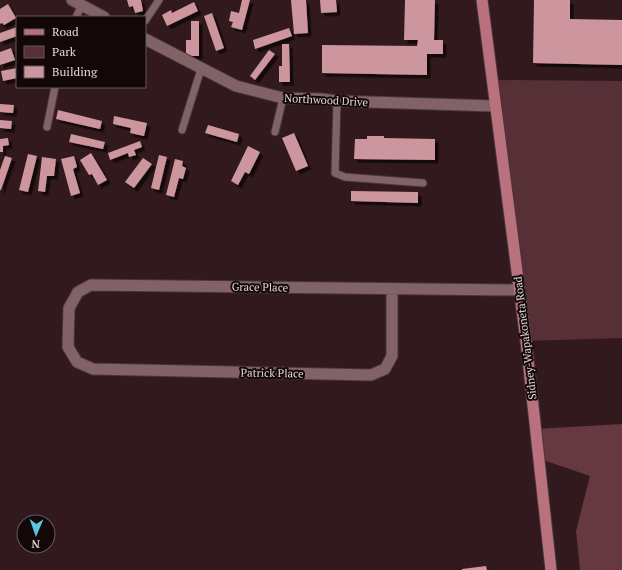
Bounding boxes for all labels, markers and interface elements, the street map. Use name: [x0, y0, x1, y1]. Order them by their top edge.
legend: [16, 16, 146, 88]
text: Road: [52, 24, 79, 39]
text: Park: [52, 44, 77, 59]
text: Building: [52, 64, 98, 79]
street label: Northwood Drive: [284, 91, 369, 109]
street label: Sidney-Wapakoneta Road: [510, 276, 540, 400]
street label: Grace Place: [232, 280, 289, 294]
street label: Patrick Place: [240, 365, 304, 381]
north arrow: [16, 514, 56, 554]
text: N: [31, 537, 40, 551]

